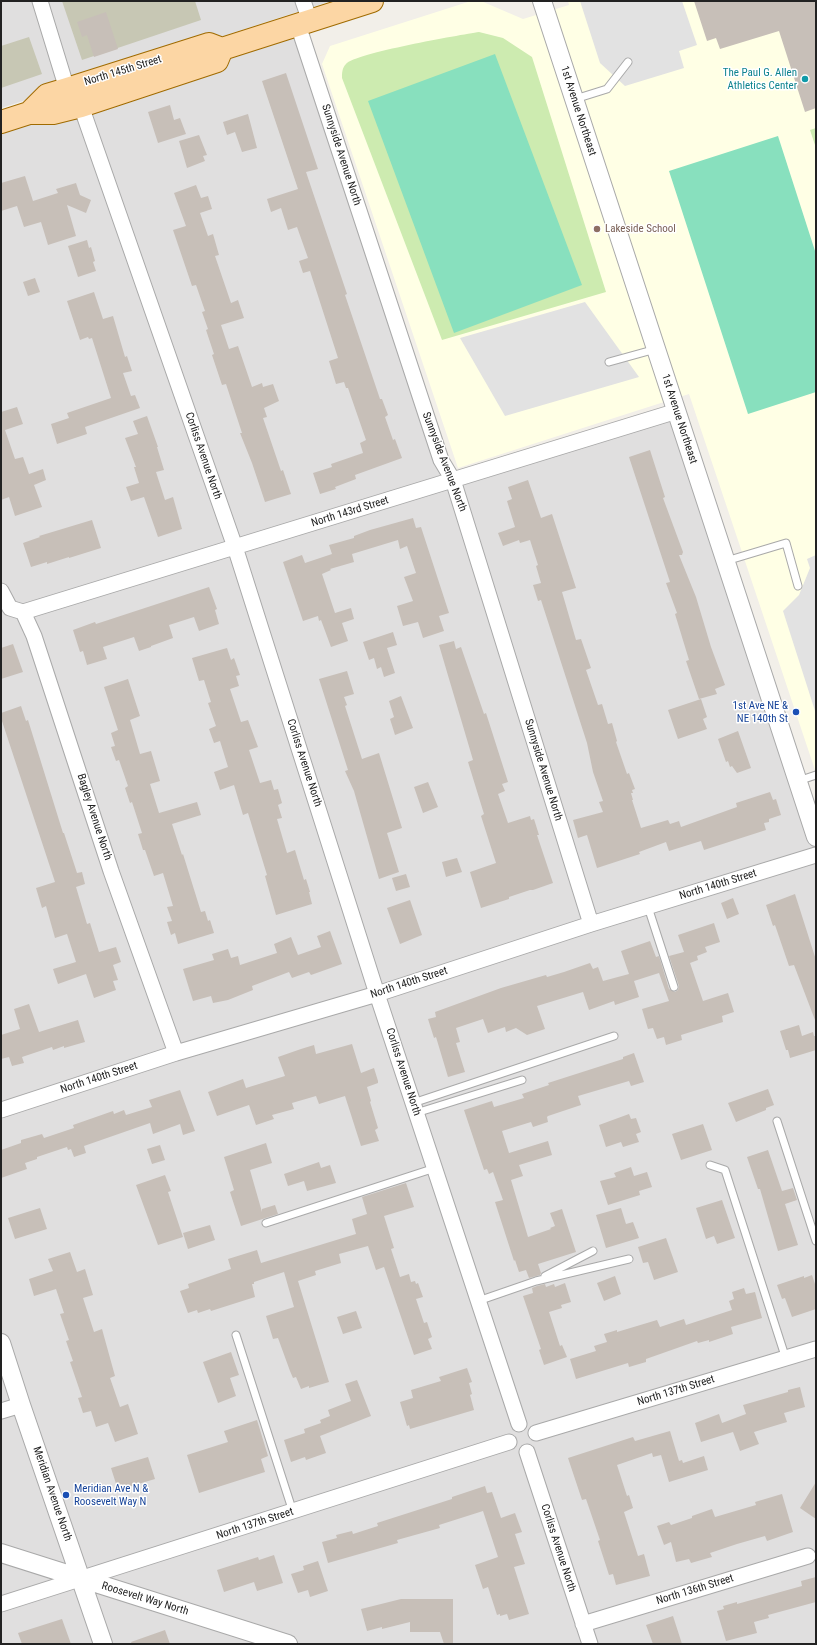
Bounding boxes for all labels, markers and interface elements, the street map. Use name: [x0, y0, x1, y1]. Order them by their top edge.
street label: North 145th Street: [83, 53, 163, 89]
street label: 1st Avenue Northeast: [557, 64, 599, 158]
place label: The Paul G. Allen Athletics Center: [723, 66, 797, 92]
marker: The Paul G. Allen Athletics Center: [800, 74, 810, 84]
street label: Sunnyside Avenue North: [318, 103, 364, 207]
place label: Lakeside School: [605, 222, 676, 236]
marker: Lakeside School: [592, 224, 602, 234]
street label: 1st Avenue Northeast: [658, 372, 700, 466]
street label: Sunnyside Avenue North: [419, 410, 469, 514]
street label: Corliss Avenue North: [182, 411, 224, 501]
street label: North 143rd Street: [310, 494, 390, 530]
place label: 1st Ave NE & NE 140th St: [733, 699, 788, 725]
marker: 1st Ave NE & NE 140th St: [791, 707, 801, 717]
street label: Corliss Avenue North: [284, 717, 324, 809]
street label: Sunnyside Avenue North: [521, 718, 565, 822]
street label: Bagley Avenue North: [74, 772, 114, 862]
street label: North 140th Street: [678, 867, 758, 903]
street label: North 140th Street: [369, 964, 449, 1002]
street label: Corliss Avenue North: [383, 1026, 423, 1118]
street label: North 140th Street: [59, 1059, 139, 1097]
street label: North 137th Street: [636, 1373, 716, 1409]
street label: Meridian Avenue North: [30, 1445, 74, 1543]
place label: Meridian Ave N & Roosevelt Way N: [74, 1482, 148, 1508]
marker: Meridian Ave N & Roosevelt Way N: [61, 1490, 71, 1500]
street label: Corliss Avenue North: [538, 1502, 578, 1594]
street label: North 137th Street: [215, 1505, 295, 1543]
street label: North 136th Street: [655, 1572, 735, 1608]
street label: Roosevelt Way North: [100, 1580, 190, 1618]

